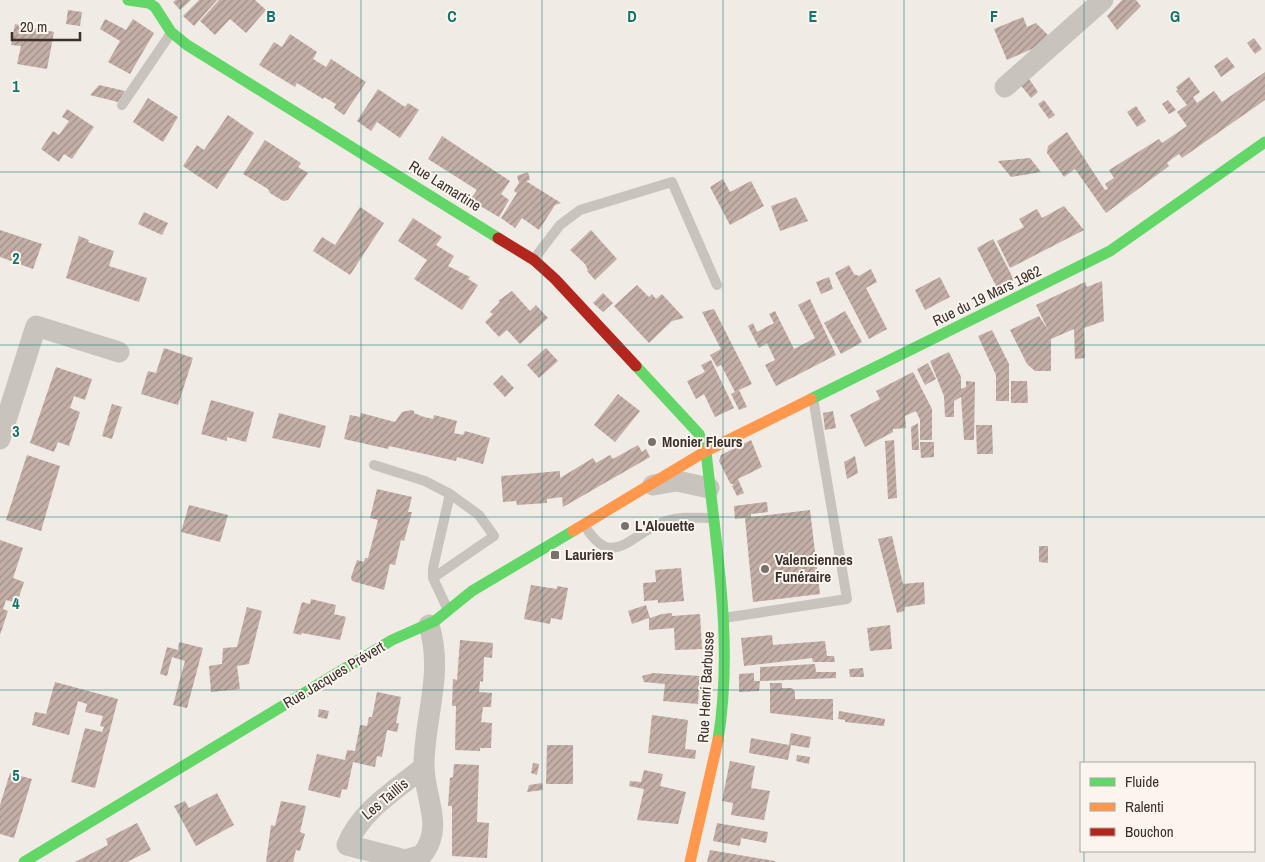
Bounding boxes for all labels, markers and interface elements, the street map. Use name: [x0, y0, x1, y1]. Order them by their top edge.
text: B: [266, 5, 276, 27]
text: C: [447, 5, 457, 27]
text: D: [627, 5, 637, 27]
text: E: [809, 5, 818, 27]
text: F: [990, 5, 998, 27]
text: G: [1170, 5, 1180, 27]
scale bar: [12, 10, 80, 42]
text: 20 m: [20, 16, 47, 37]
text: 1: [12, 75, 20, 97]
street label: Rue Lamartine: [405, 155, 485, 216]
text: 2: [12, 247, 20, 269]
street label: Rue du 19 Mars 1962: [929, 260, 1045, 331]
text: 3: [12, 420, 20, 442]
place label: Monier Fleurs: [662, 431, 743, 452]
marker: Monier Fleurs: [646, 436, 658, 448]
place label: L'Alouette: [635, 515, 695, 536]
marker: L'Alouette: [619, 520, 631, 532]
place label: Lauriers: [565, 544, 614, 565]
marker: Lauriers: [549, 549, 561, 561]
place label: Valenciennes Funéraire: [775, 549, 853, 587]
marker: Valenciennes Funéraire: [759, 563, 771, 575]
text: 4: [12, 592, 20, 614]
street label: Rue Henri Barbusse: [692, 631, 719, 743]
street label: Rue Jacques Prévert: [279, 636, 389, 713]
legend: [1080, 762, 1255, 852]
text: 5: [12, 764, 20, 786]
text: Fluide: [1125, 771, 1159, 792]
street label: Les Taillis: [357, 773, 412, 824]
text: Ralenti: [1125, 796, 1164, 817]
text: Bouchon: [1125, 821, 1174, 842]

